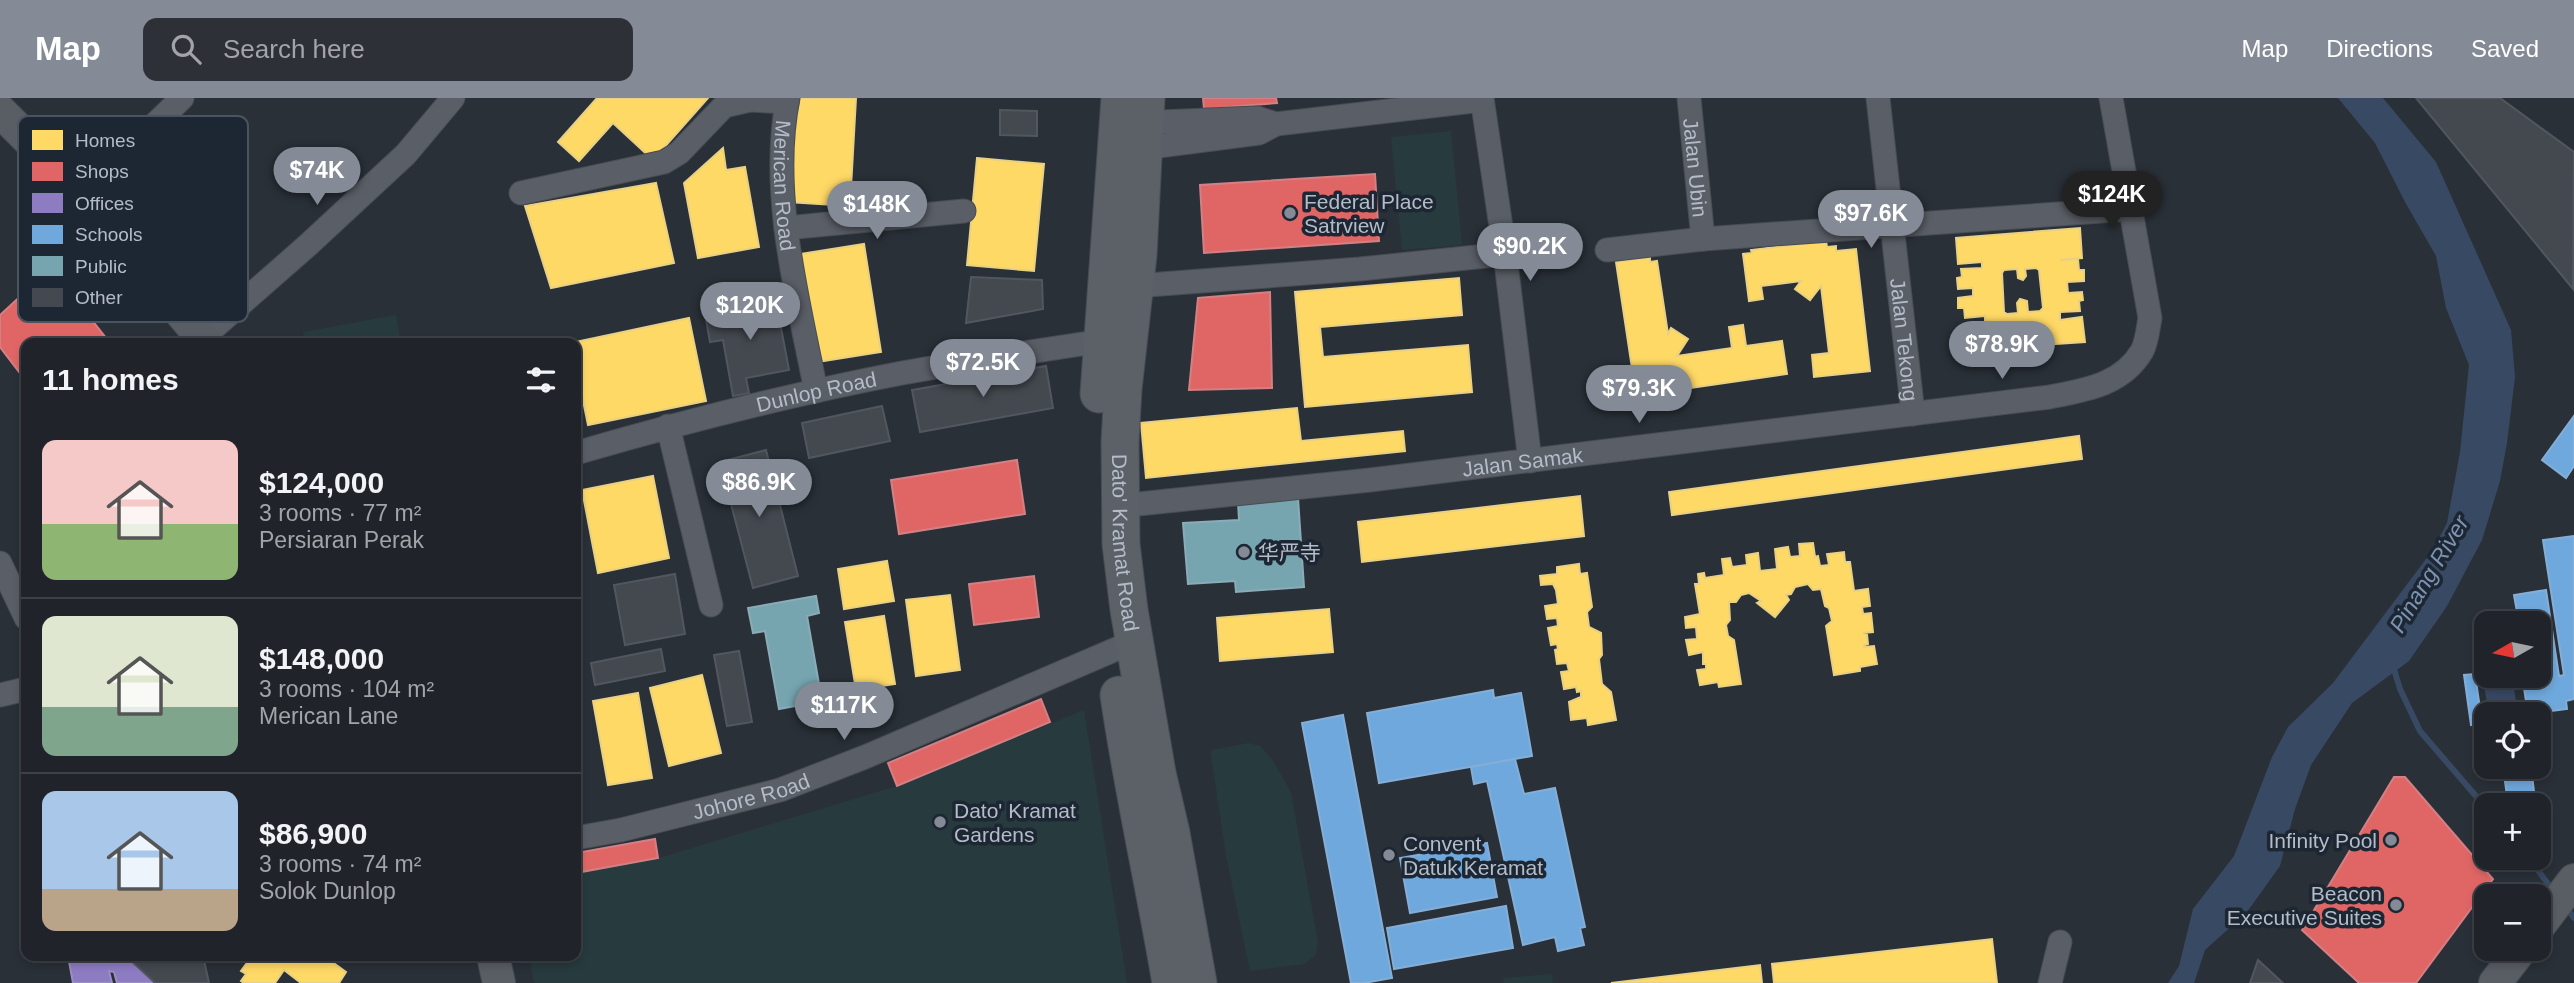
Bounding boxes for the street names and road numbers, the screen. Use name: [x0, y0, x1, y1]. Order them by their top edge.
street label: Jalan Ubin: [1680, 117, 1712, 218]
street label: Merican Road: [770, 119, 800, 252]
street label: Jalan Tekong: [1887, 277, 1923, 402]
street label: Dunlop Road: [754, 367, 878, 416]
street label: Jalan Samak: [1461, 443, 1585, 480]
street label: Dato' Kramat Road: [1109, 454, 1144, 633]
street label: Johore Road: [690, 768, 813, 823]

